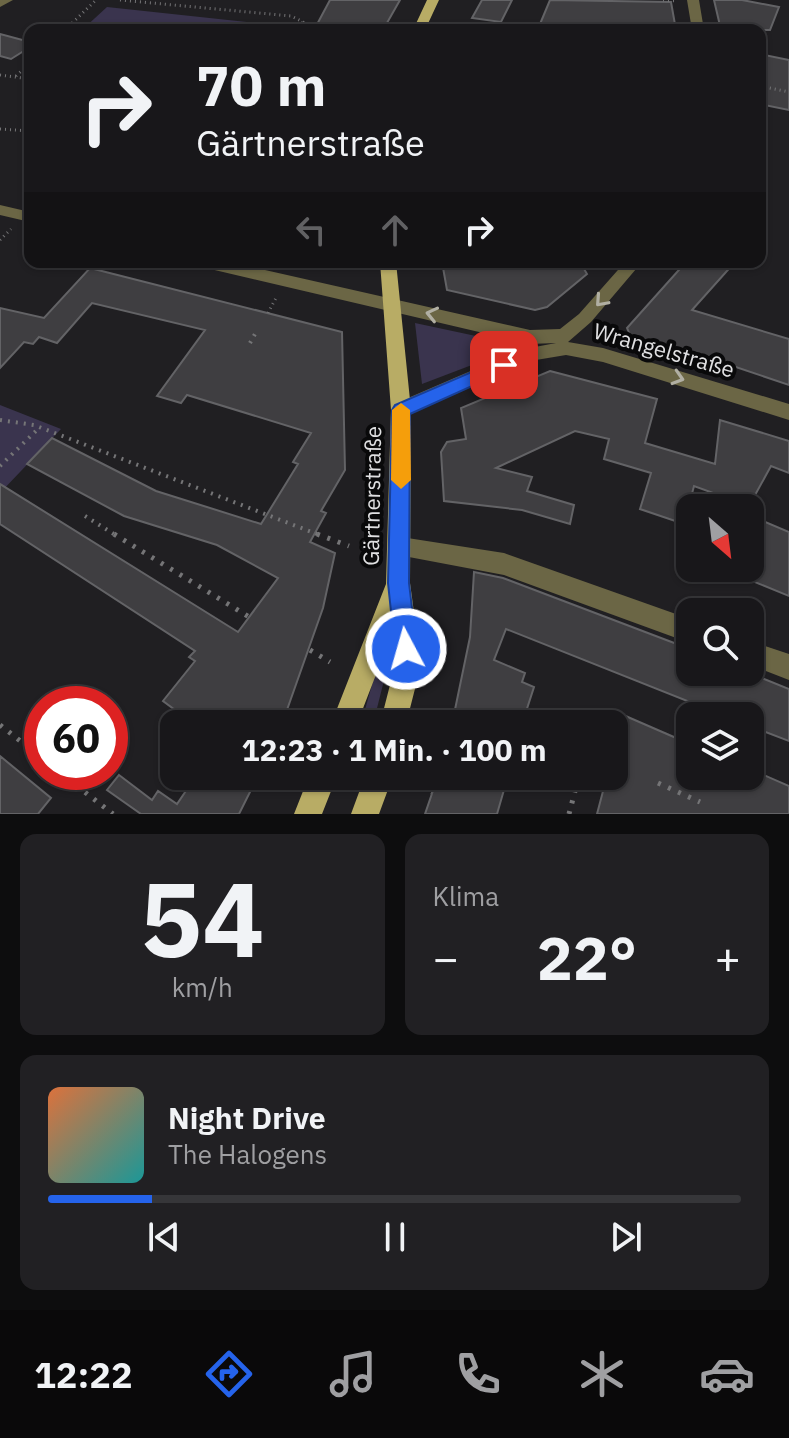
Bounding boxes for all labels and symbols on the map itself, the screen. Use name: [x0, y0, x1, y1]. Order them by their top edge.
one-way arrow: [596, 291, 610, 306]
one-way arrow: [426, 306, 440, 323]
street label: Wrangelstraße: [590, 316, 738, 383]
pin: [470, 331, 538, 399]
one-way arrow: [670, 369, 684, 385]
street label: Gärtnerstraße: [356, 426, 387, 566]
north arrow: [676, 494, 764, 582]
position arrow: [364, 607, 448, 691]
speed limit sign: 60: [24, 686, 128, 790]

